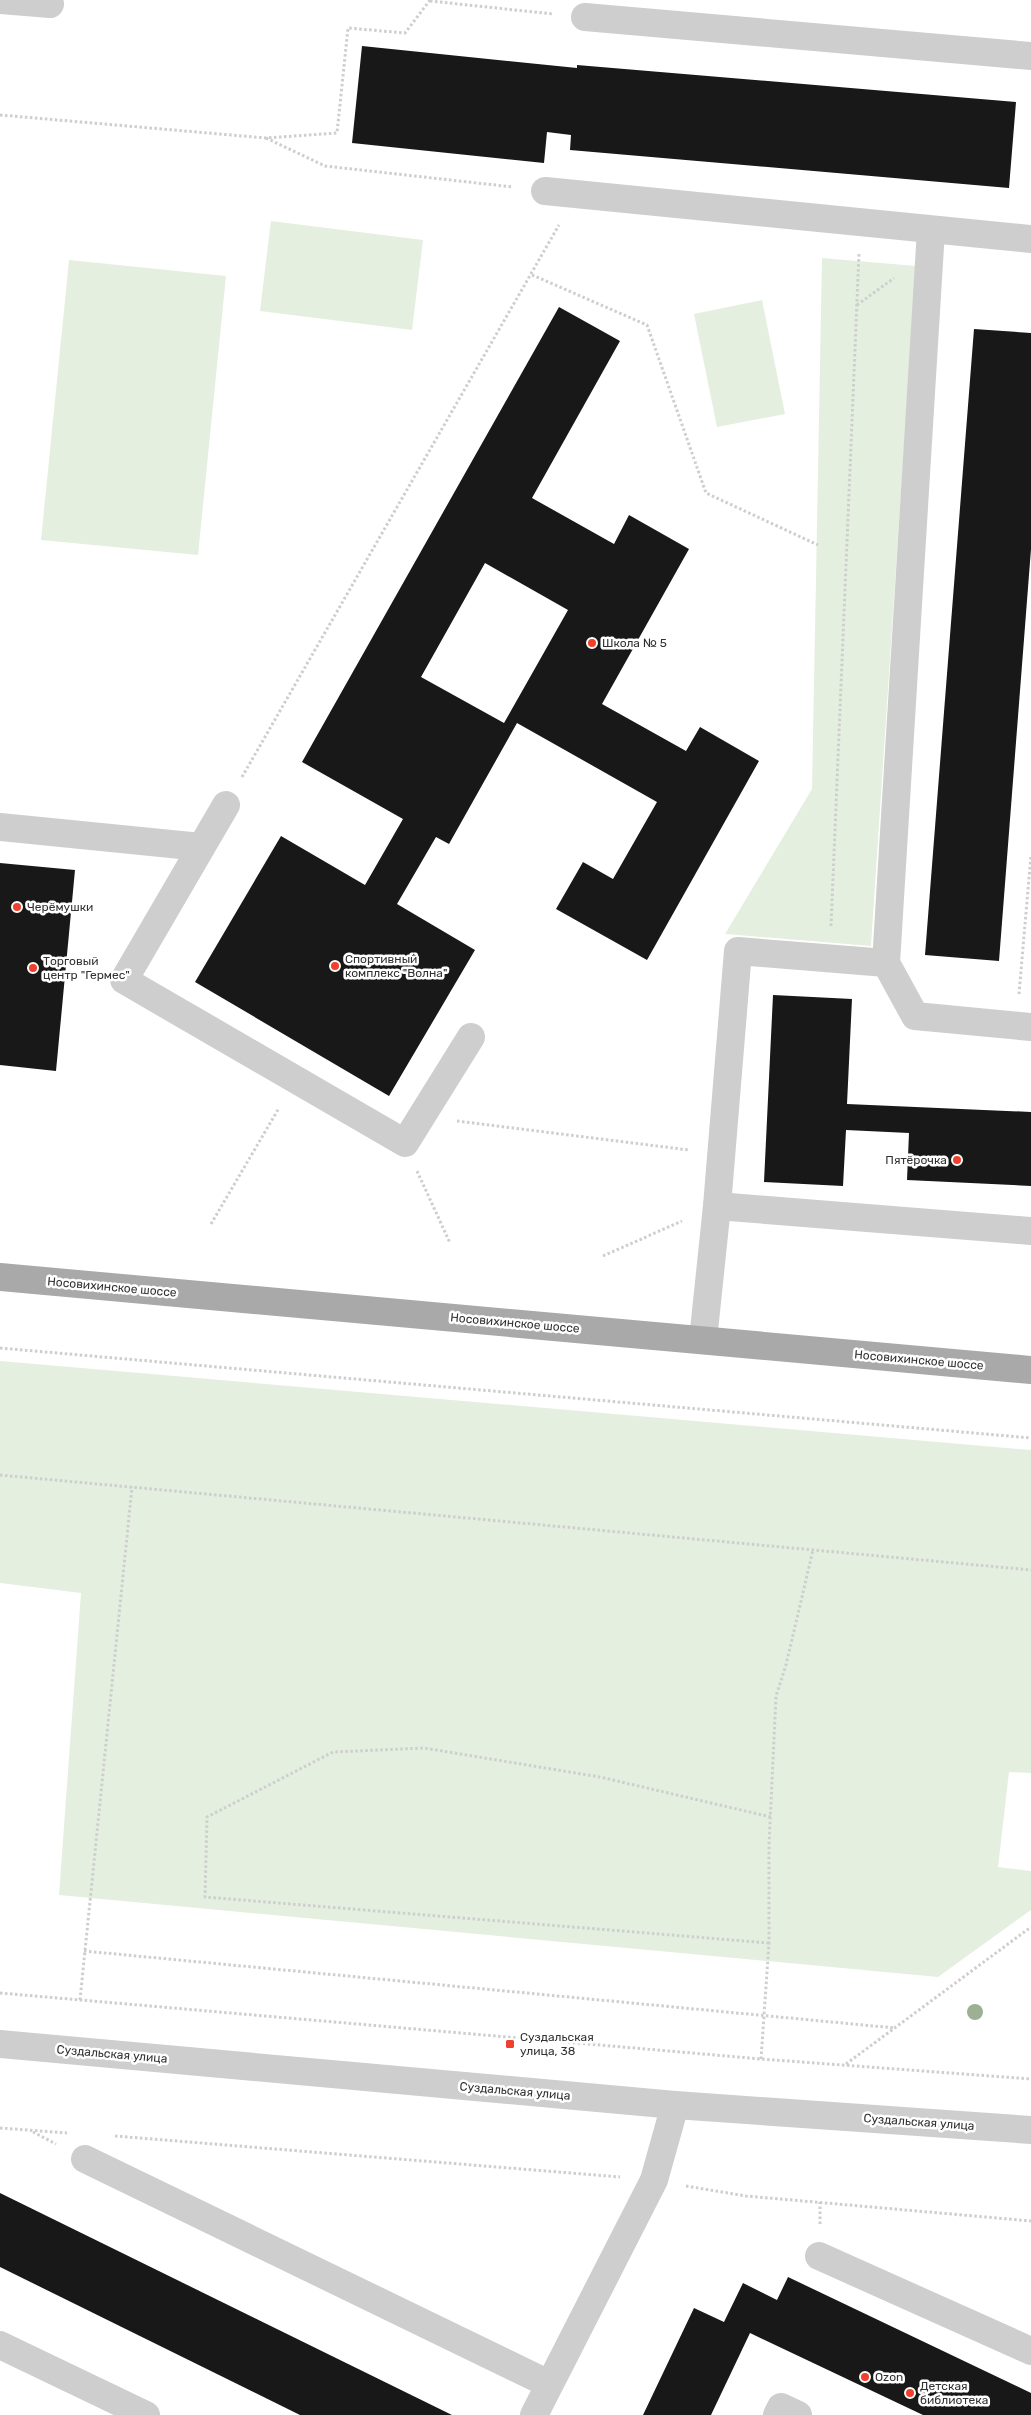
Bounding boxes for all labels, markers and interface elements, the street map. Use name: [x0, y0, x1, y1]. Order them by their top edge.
place label: Школа № 5: [602, 636, 667, 650]
marker: Школа № 5: [586, 637, 598, 649]
place label: Черёмушки: [27, 900, 93, 914]
marker: Черёмушки: [11, 901, 23, 913]
place label: Спортивный комплекс "Волна": [345, 952, 447, 980]
place label: Торговый центр "Гермес": [43, 954, 130, 982]
marker: Спортивный комплекс "Волна": [329, 960, 341, 972]
marker: Торговый центр "Гермес": [27, 962, 39, 974]
place label: Пятёрочка: [885, 1153, 947, 1167]
marker: Пятёрочка: [951, 1154, 963, 1166]
street label: Носовихинское шоссе: [47, 1274, 177, 1300]
street label: Носовихинское шоссе: [450, 1310, 580, 1336]
street label: Носовихинское шоссе: [854, 1347, 984, 1373]
place label: Суздальская улица, 38: [520, 2030, 594, 2058]
marker: Суздальская улица, 38: [504, 2038, 516, 2050]
street label: Суздальская улица: [56, 2042, 168, 2066]
street label: Суздальская улица: [459, 2079, 571, 2103]
street label: Суздальская улица: [863, 2111, 975, 2133]
place label: Ozon: [875, 2370, 903, 2384]
marker: Ozon: [859, 2371, 871, 2383]
place label: Детская библиотека: [920, 2379, 988, 2407]
marker: Детская библиотека: [904, 2387, 916, 2399]

